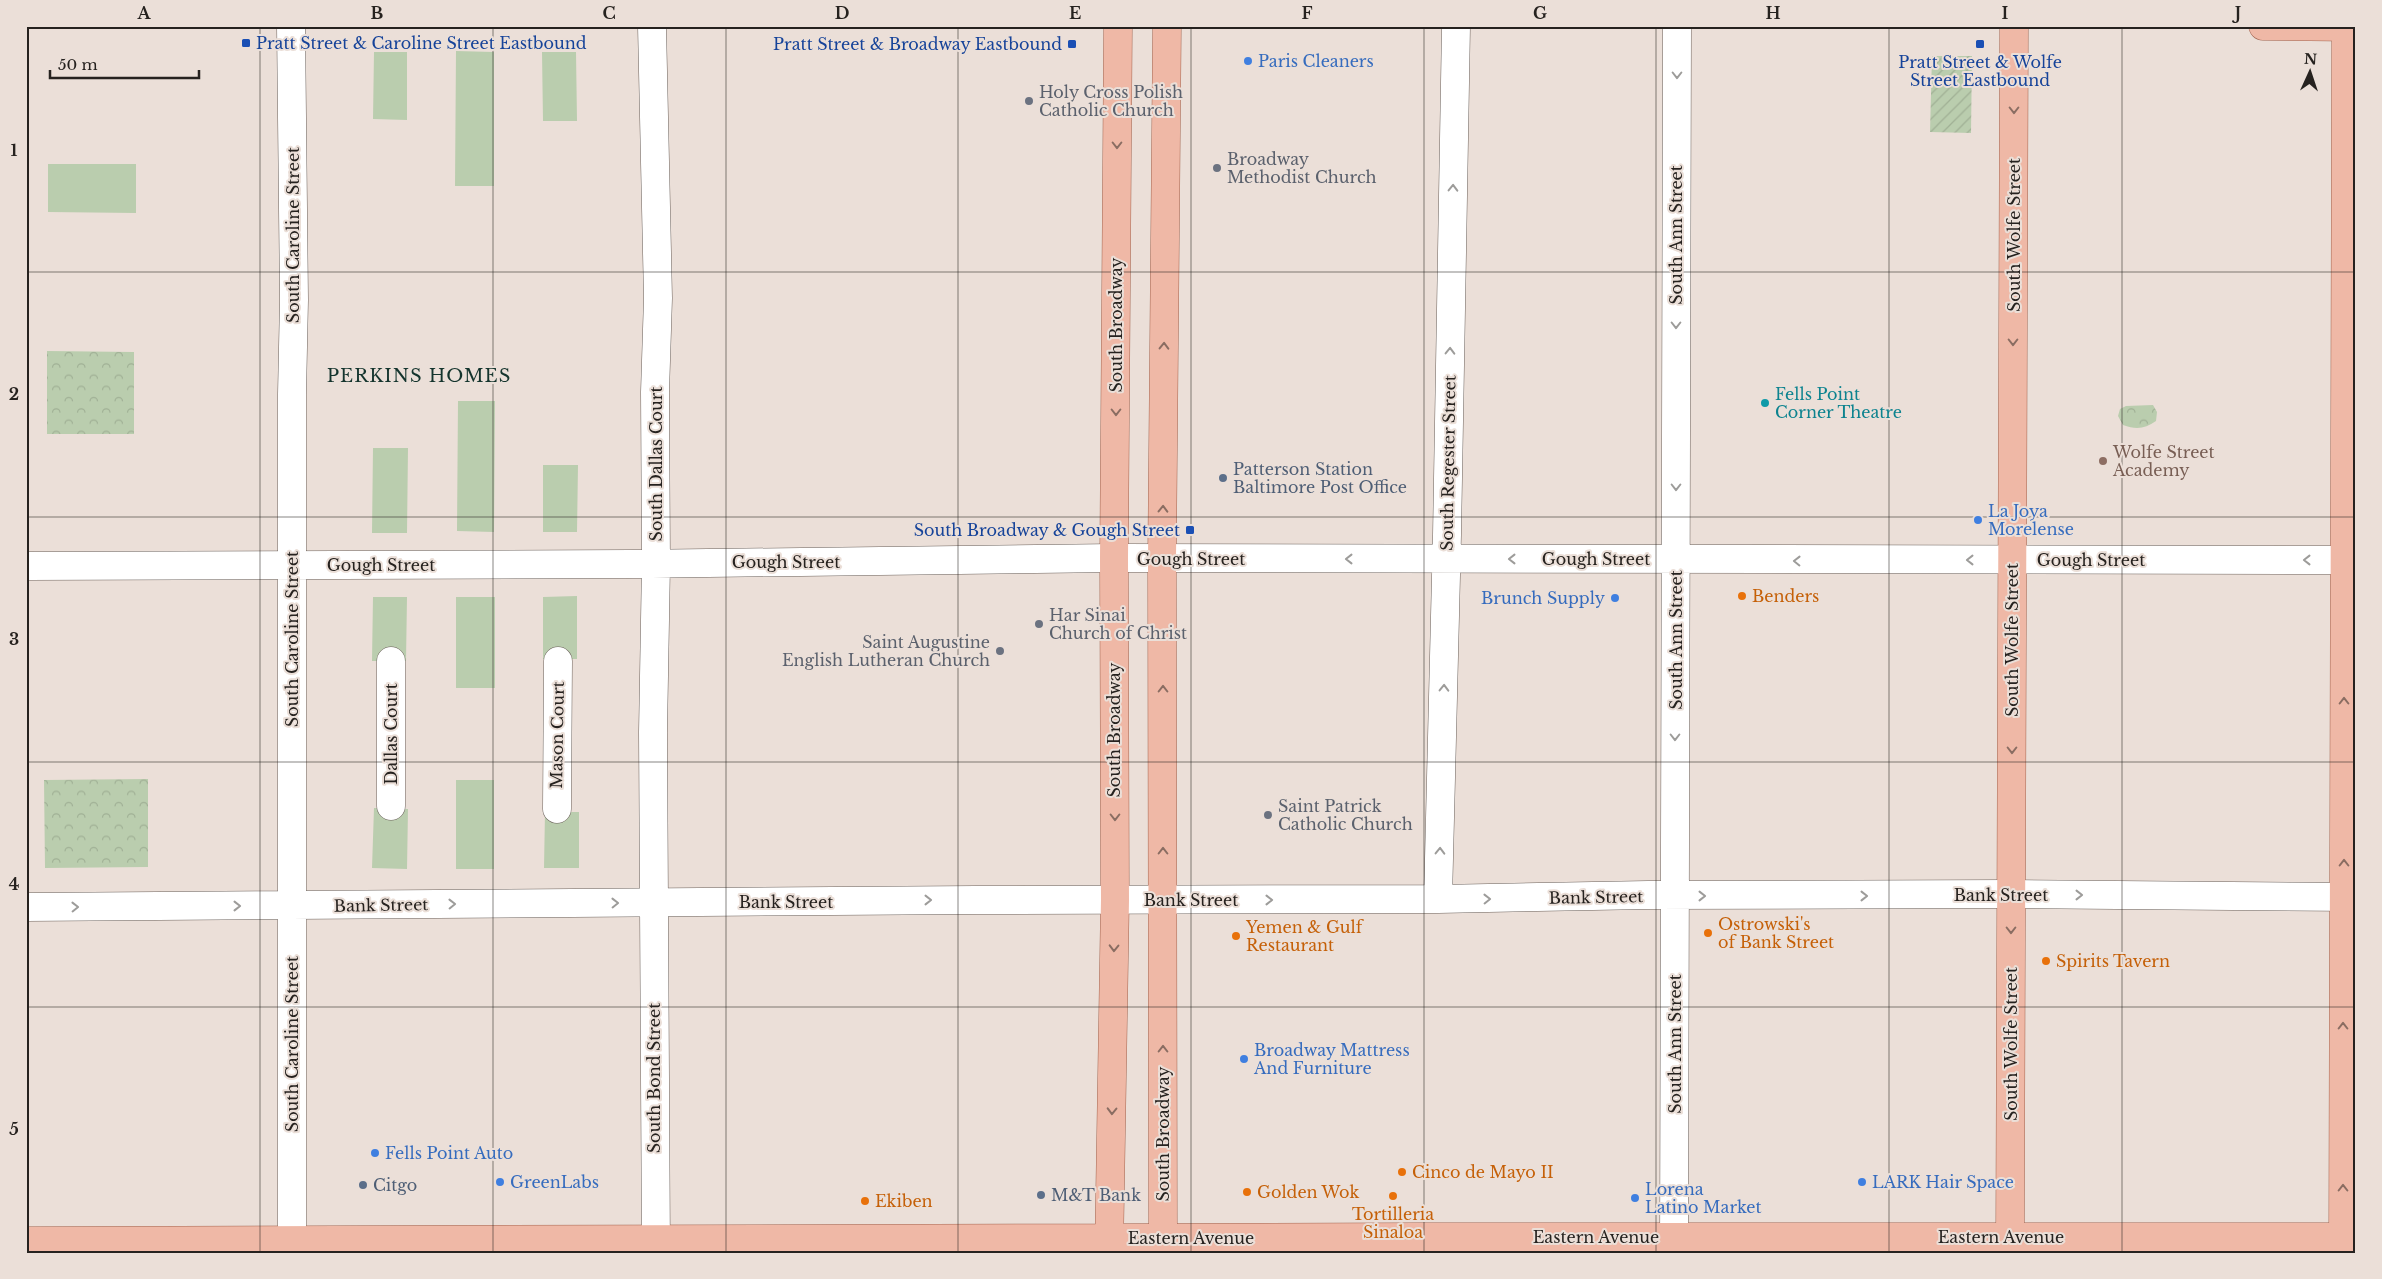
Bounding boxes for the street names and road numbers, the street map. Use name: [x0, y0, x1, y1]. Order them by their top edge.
street label: South Caroline Street: [283, 147, 303, 323]
street label: South Wolfe Street: [2004, 158, 2024, 312]
street label: South Ann Street: [1666, 165, 1686, 305]
street label: South Broadway: [1106, 257, 1126, 393]
street label: South Regester Street: [1436, 375, 1460, 551]
street label: South Dallas Court: [646, 387, 666, 541]
street label: Gough Street: [1137, 549, 1245, 569]
street label: Gough Street: [1542, 549, 1650, 569]
street label: Gough Street: [2037, 550, 2145, 570]
street label: South Caroline Street: [282, 551, 302, 727]
street label: Gough Street: [732, 552, 840, 572]
street label: Gough Street: [327, 555, 435, 575]
street label: South Wolfe Street: [2002, 563, 2022, 717]
street label: South Ann Street: [1666, 570, 1686, 710]
street label: South Broadway: [1104, 662, 1124, 798]
street label: Mason Court: [546, 681, 568, 789]
street label: Dallas Court: [381, 683, 401, 785]
street label: Bank Street: [1954, 885, 2048, 905]
street label: Bank Street: [1549, 886, 1643, 908]
street label: Bank Street: [1144, 890, 1238, 910]
street label: Bank Street: [739, 892, 833, 912]
street label: Bank Street: [334, 894, 428, 916]
street label: South Caroline Street: [282, 956, 302, 1132]
street label: South Wolfe Street: [2001, 967, 2021, 1121]
street label: South Ann Street: [1665, 974, 1685, 1114]
street label: South Bond Street: [644, 1003, 664, 1153]
street label: South Broadway: [1153, 1066, 1173, 1202]
street label: Eastern Avenue: [1533, 1227, 1659, 1247]
street label: Eastern Avenue: [1938, 1227, 2064, 1247]
street label: Eastern Avenue: [1128, 1228, 1254, 1248]

